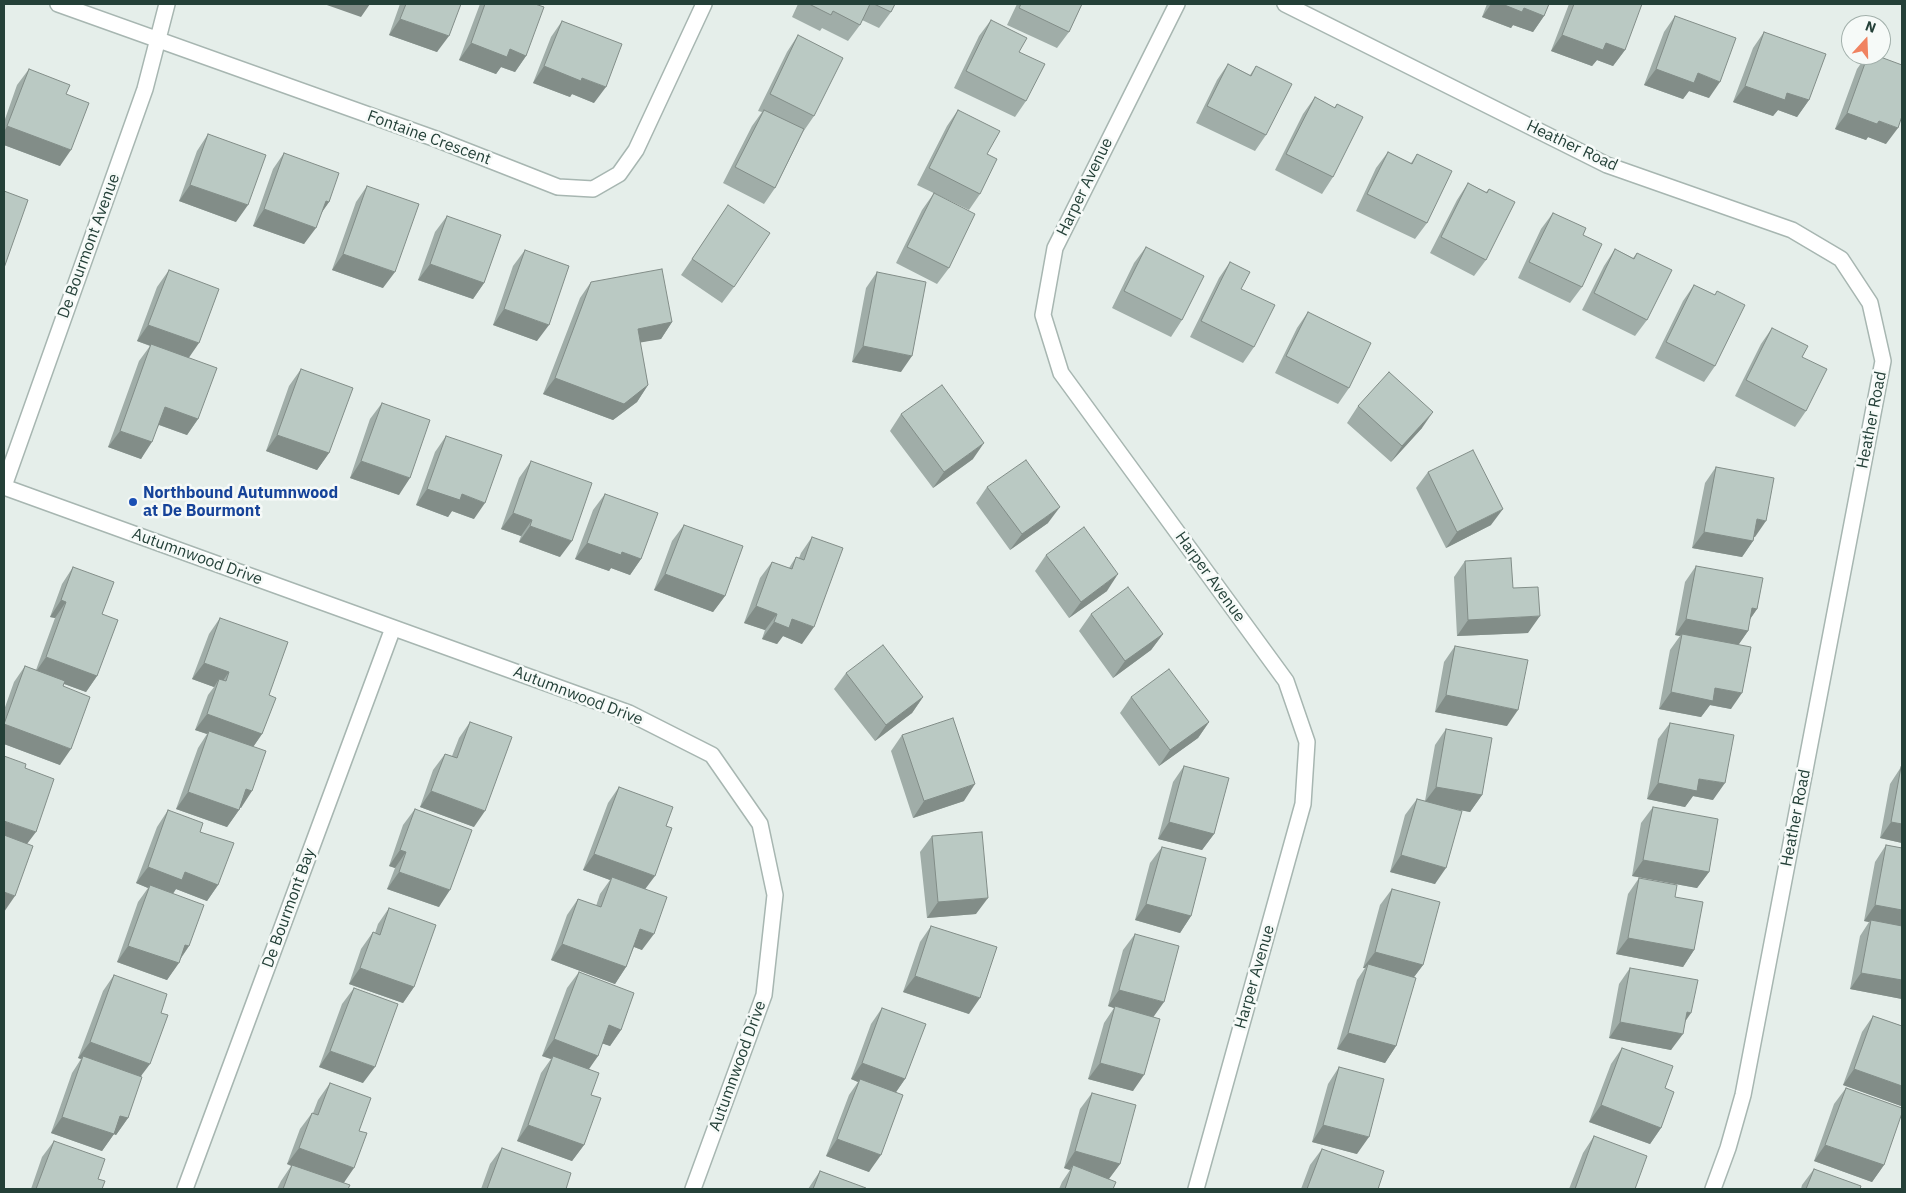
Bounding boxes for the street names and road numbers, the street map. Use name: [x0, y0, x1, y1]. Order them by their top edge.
street label: Fontaine Crescent: [365, 107, 493, 169]
street label: Heather Road: [1523, 116, 1621, 176]
street label: Harper Avenue: [1053, 135, 1117, 239]
street label: De Bourmont Avenue: [54, 171, 124, 321]
street label: Heather Road: [1853, 370, 1891, 470]
street label: Autumnwood Drive: [129, 524, 265, 590]
street label: Harper Avenue: [1171, 528, 1249, 626]
street label: Autumnwood Drive: [510, 662, 646, 730]
street label: Heather Road: [1777, 768, 1815, 868]
street label: De Bourmont Bay: [258, 846, 320, 970]
street label: Harper Avenue: [1231, 923, 1279, 1031]
street label: Autumnwood Drive: [705, 998, 771, 1134]

